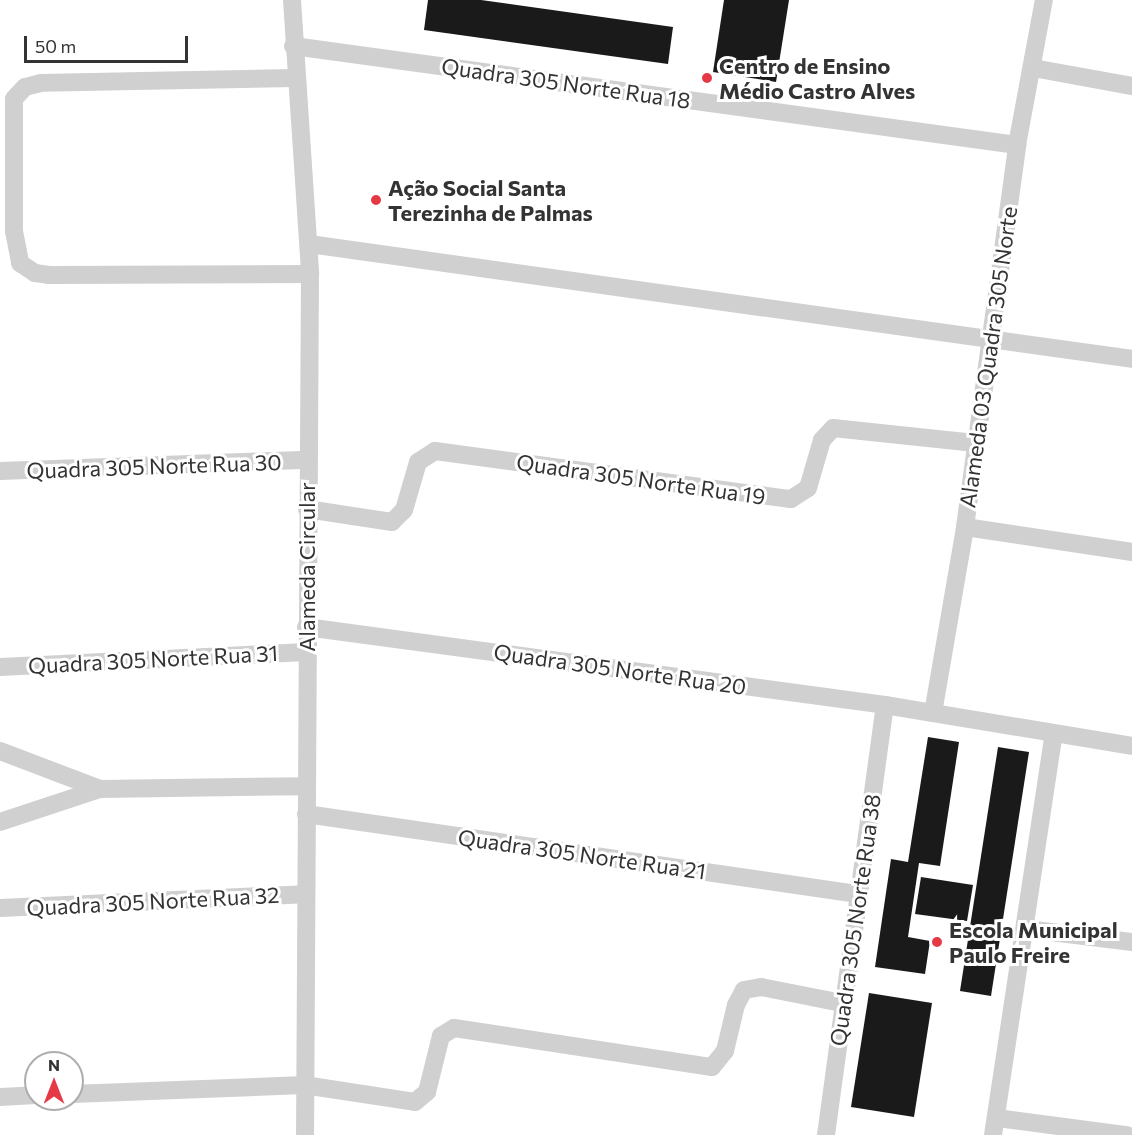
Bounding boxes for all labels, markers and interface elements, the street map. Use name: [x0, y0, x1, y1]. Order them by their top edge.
scale bar: [27, 24, 190, 62]
text: 50 m: [35, 35, 76, 57]
street label: Quadra 305 Norte Rua 18: [440, 52, 692, 114]
place label: Centro de Ensino Médio Castro Alves: [719, 52, 915, 104]
marker: Centro de Ensino Médio Castro Alves: [700, 71, 714, 85]
place label: Ação Social Santa Terezinha de Palmas: [388, 174, 593, 226]
marker: Ação Social Santa Terezinha de Palmas: [369, 193, 383, 207]
street label: Alameda 03 Quadra 305 Norte: [954, 205, 1022, 509]
street label: Quadra 305 Norte Rua 30: [26, 448, 282, 484]
street label: Quadra 305 Norte Rua 19: [515, 448, 767, 510]
street label: Alameda Circular: [294, 482, 320, 652]
street label: Quadra 305 Norte Rua 20: [492, 638, 748, 700]
street label: Quadra 305 Norte Rua 31: [27, 639, 279, 679]
street label: Quadra 305 Norte Rua 38: [824, 792, 886, 1048]
street label: Quadra 305 Norte Rua 21: [456, 824, 708, 884]
street label: Quadra 305 Norte Rua 32: [26, 881, 280, 921]
place label: Escola Municipal Paulo Freire: [949, 916, 1118, 968]
marker: Escola Municipal Paulo Freire: [930, 935, 944, 949]
north arrow: [24, 1051, 84, 1111]
text: N: [48, 1055, 60, 1074]

